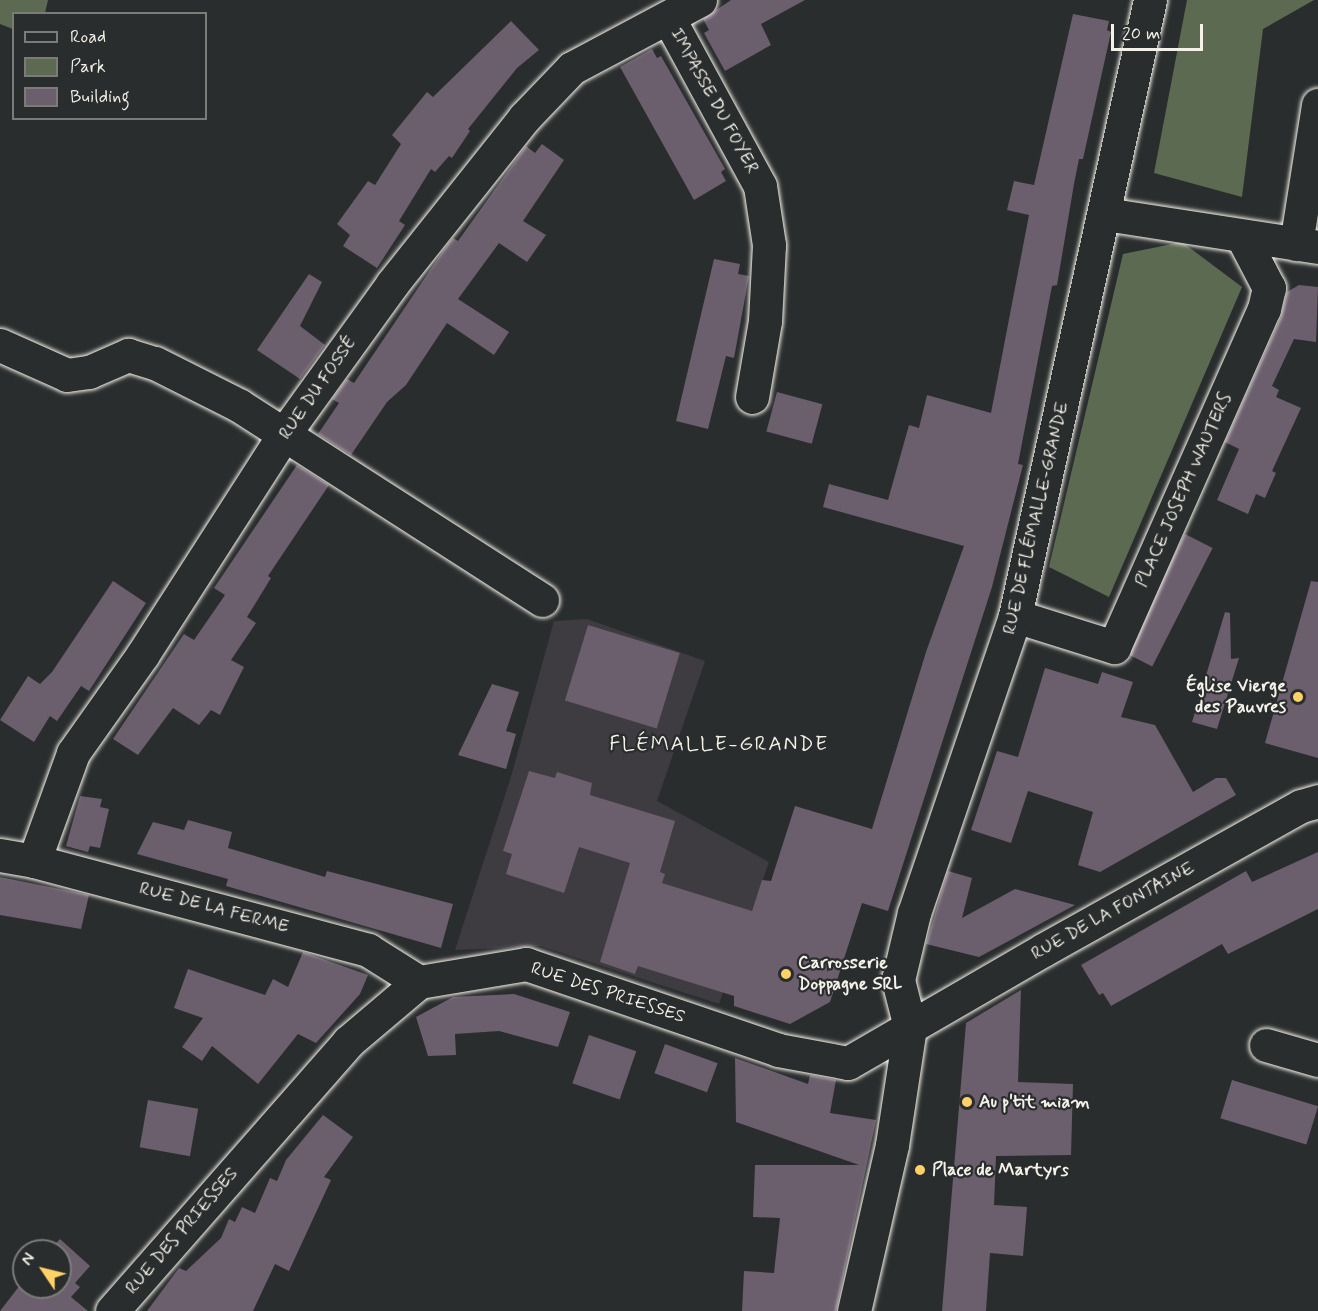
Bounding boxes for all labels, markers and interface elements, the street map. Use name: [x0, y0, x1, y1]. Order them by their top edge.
legend: [12, 12, 207, 120]
scale bar: [1114, 12, 1206, 50]
text: 20 m: [1122, 22, 1160, 46]
street label: IMPASSE DU FOYER: [664, 23, 764, 179]
text: Road: [70, 25, 106, 49]
text: Park: [70, 55, 106, 79]
text: Building: [70, 85, 130, 109]
street label: RUE DU FOSSÉ: [275, 332, 361, 444]
street label: PLACE JOSEPH WAUTERS: [1130, 386, 1238, 594]
street label: RUE DE FLÉMALLE-GRANDE: [999, 400, 1073, 636]
place label: Église Vierge des Pauvres: [1186, 676, 1286, 718]
marker: Église Vierge des Pauvres: [1291, 690, 1305, 704]
district label: FLÉMALLE-GRANDE: [609, 731, 829, 757]
street label: RUE DE LA FONTAINE: [1030, 858, 1196, 964]
street label: RUE DE LA FERME: [137, 878, 291, 938]
place label: Carrosserie Doppagne SRL: [798, 953, 903, 996]
street label: RUE DES PRIESSES: [529, 958, 687, 1028]
marker: Carrosserie Doppagne SRL: [779, 967, 793, 981]
place label: Au p'tit miam: [979, 1091, 1085, 1113]
marker: Au p'tit miam: [960, 1095, 974, 1109]
place label: Place de Martyrs: [932, 1159, 1062, 1181]
marker: Place de Martyrs: [913, 1163, 927, 1177]
street label: RUE DES PRIESSES: [122, 1164, 242, 1298]
north arrow: [12, 1239, 72, 1299]
text: N: [17, 1249, 40, 1270]

